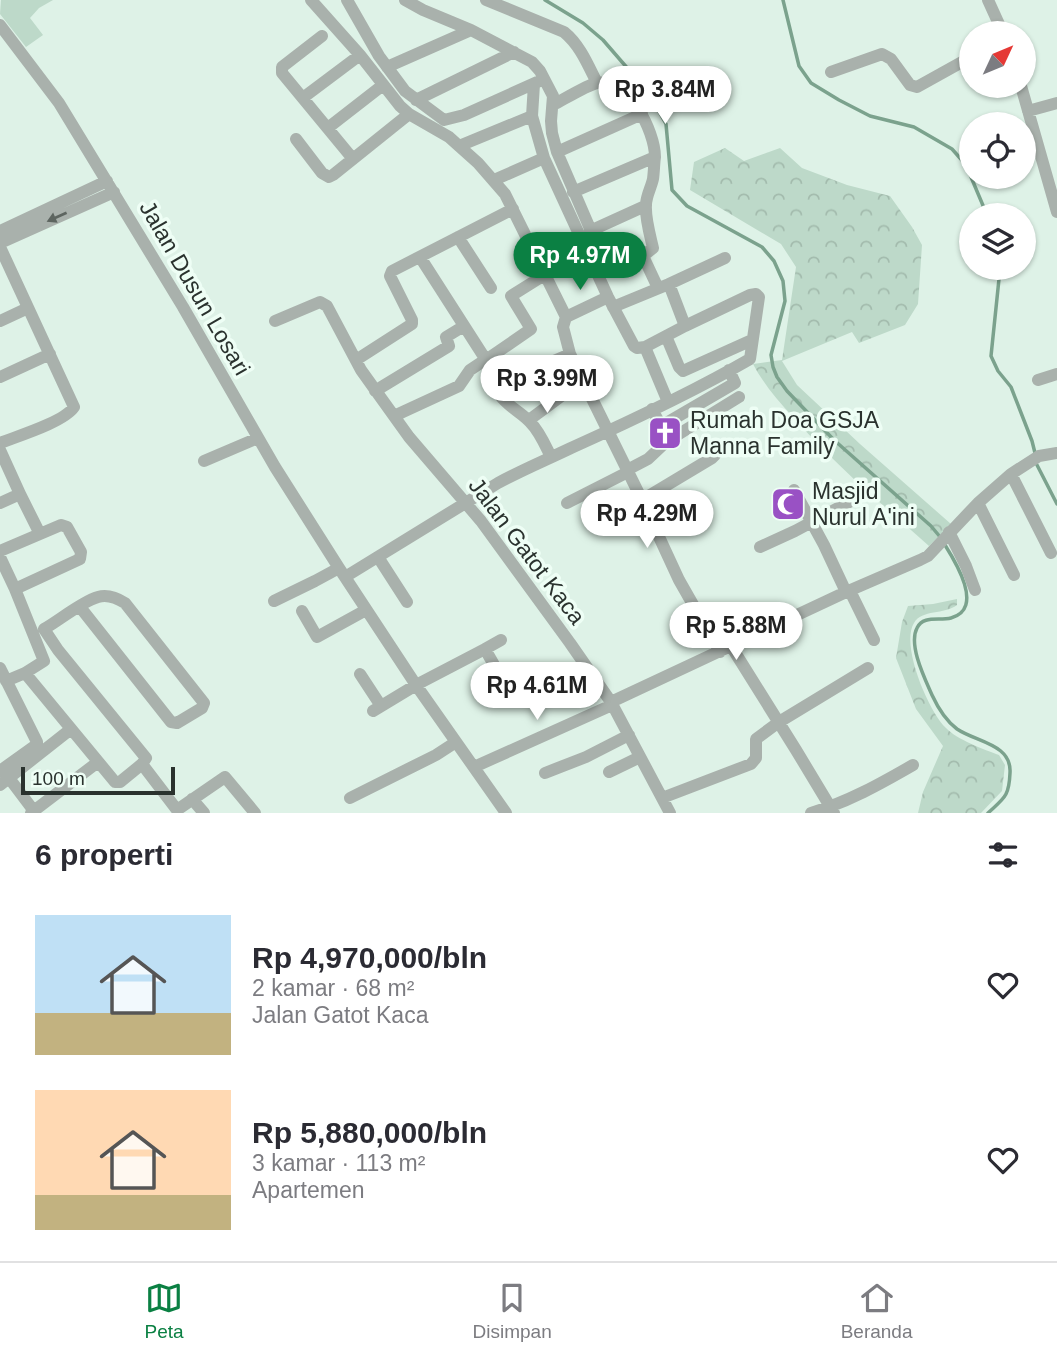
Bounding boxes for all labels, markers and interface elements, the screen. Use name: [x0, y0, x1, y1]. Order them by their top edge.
north arrow: [959, 21, 1036, 98]
map controls: [959, 21, 1036, 280]
pin: Rp 3.84M: [593, 66, 737, 126]
text: Rp 3.84M: [615, 76, 715, 102]
button: locate: [959, 112, 1036, 189]
street label: Jalan Dusun Losari: [135, 196, 255, 380]
button: layers: [959, 203, 1036, 280]
one-way arrow: [47, 211, 67, 223]
pin: Rp 4.97M: [508, 232, 652, 292]
text: Rp 4.97M: [530, 242, 630, 268]
pin: Rp 3.99M: [475, 356, 619, 415]
text: Rp 3.99M: [497, 365, 597, 391]
place label: Rumah Doa GSJA Manna Family: [690, 407, 880, 459]
church icon: Rumah Doa GSJA Manna Family: [646, 414, 684, 452]
street label: Jalan Gatot Kaca: [464, 473, 591, 629]
place label: Masjid Nurul A'ini: [812, 478, 915, 530]
mosque icon: Masjid Nurul A'ini: [769, 485, 807, 523]
pin: Rp 4.29M: [575, 490, 719, 550]
text: Rp 4.29M: [597, 500, 697, 526]
pin: Rp 5.88M: [664, 602, 808, 662]
text: Rp 5.88M: [686, 612, 786, 638]
pin: Rp 4.61M: [465, 662, 609, 722]
text: Rp 4.61M: [487, 672, 587, 698]
scale bar: [21, 764, 175, 796]
text: 100 m: [32, 768, 85, 789]
icon: filters: [984, 836, 1022, 874]
text: 6 properti: [35, 838, 173, 871]
text: Rp 4,970,000/bln: [252, 941, 487, 974]
icon: home: [91, 943, 175, 1027]
icon: heart: [984, 966, 1022, 1004]
text: 2 kamar · 68 m²: [252, 975, 414, 1001]
text: Jalan Gatot Kaca: [252, 1002, 428, 1028]
text: Rp 5,880,000/bln: [252, 1116, 487, 1149]
icon: home: [91, 1118, 175, 1202]
icon: heart: [984, 1141, 1022, 1179]
text: 3 kamar · 113 m²: [252, 1150, 425, 1176]
text: Apartemen: [252, 1177, 365, 1203]
tab: Peta: [144, 1279, 184, 1343]
tab: Disimpan: [473, 1279, 552, 1343]
tab: Beranda: [841, 1279, 913, 1343]

